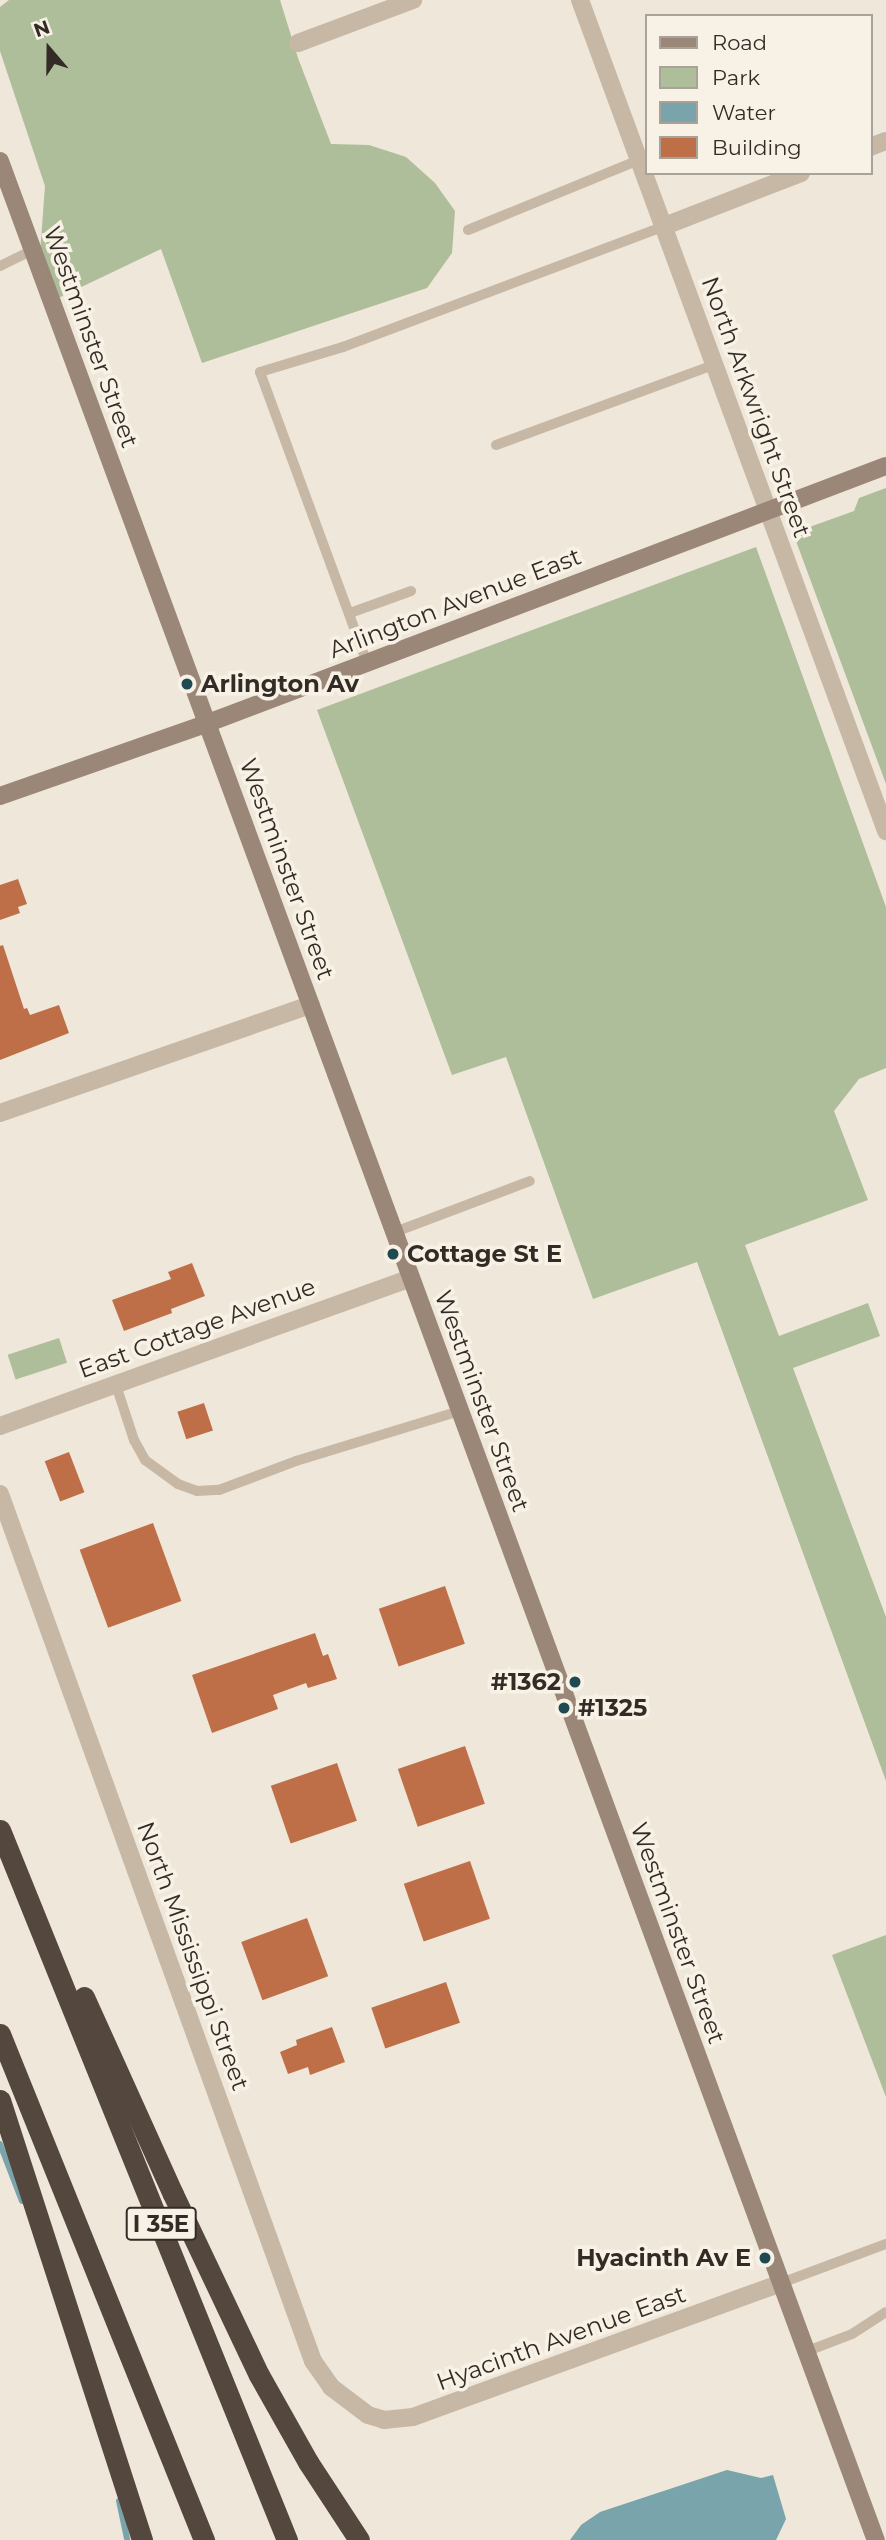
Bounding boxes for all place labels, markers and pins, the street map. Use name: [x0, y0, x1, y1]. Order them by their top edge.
place label: Arlington Av: [201, 670, 359, 698]
marker: Arlington Av: [179, 676, 195, 692]
place label: Cottage St E: [407, 1240, 562, 1268]
marker: Cottage St E: [385, 1246, 401, 1262]
place label: #1362: [491, 1668, 561, 1696]
marker: #1362: [567, 1674, 583, 1690]
place label: #1325: [578, 1694, 647, 1722]
marker: #1325: [556, 1700, 572, 1716]
place label: Hyacinth Av E: [576, 2244, 751, 2272]
marker: Hyacinth Av E: [757, 2250, 773, 2266]

